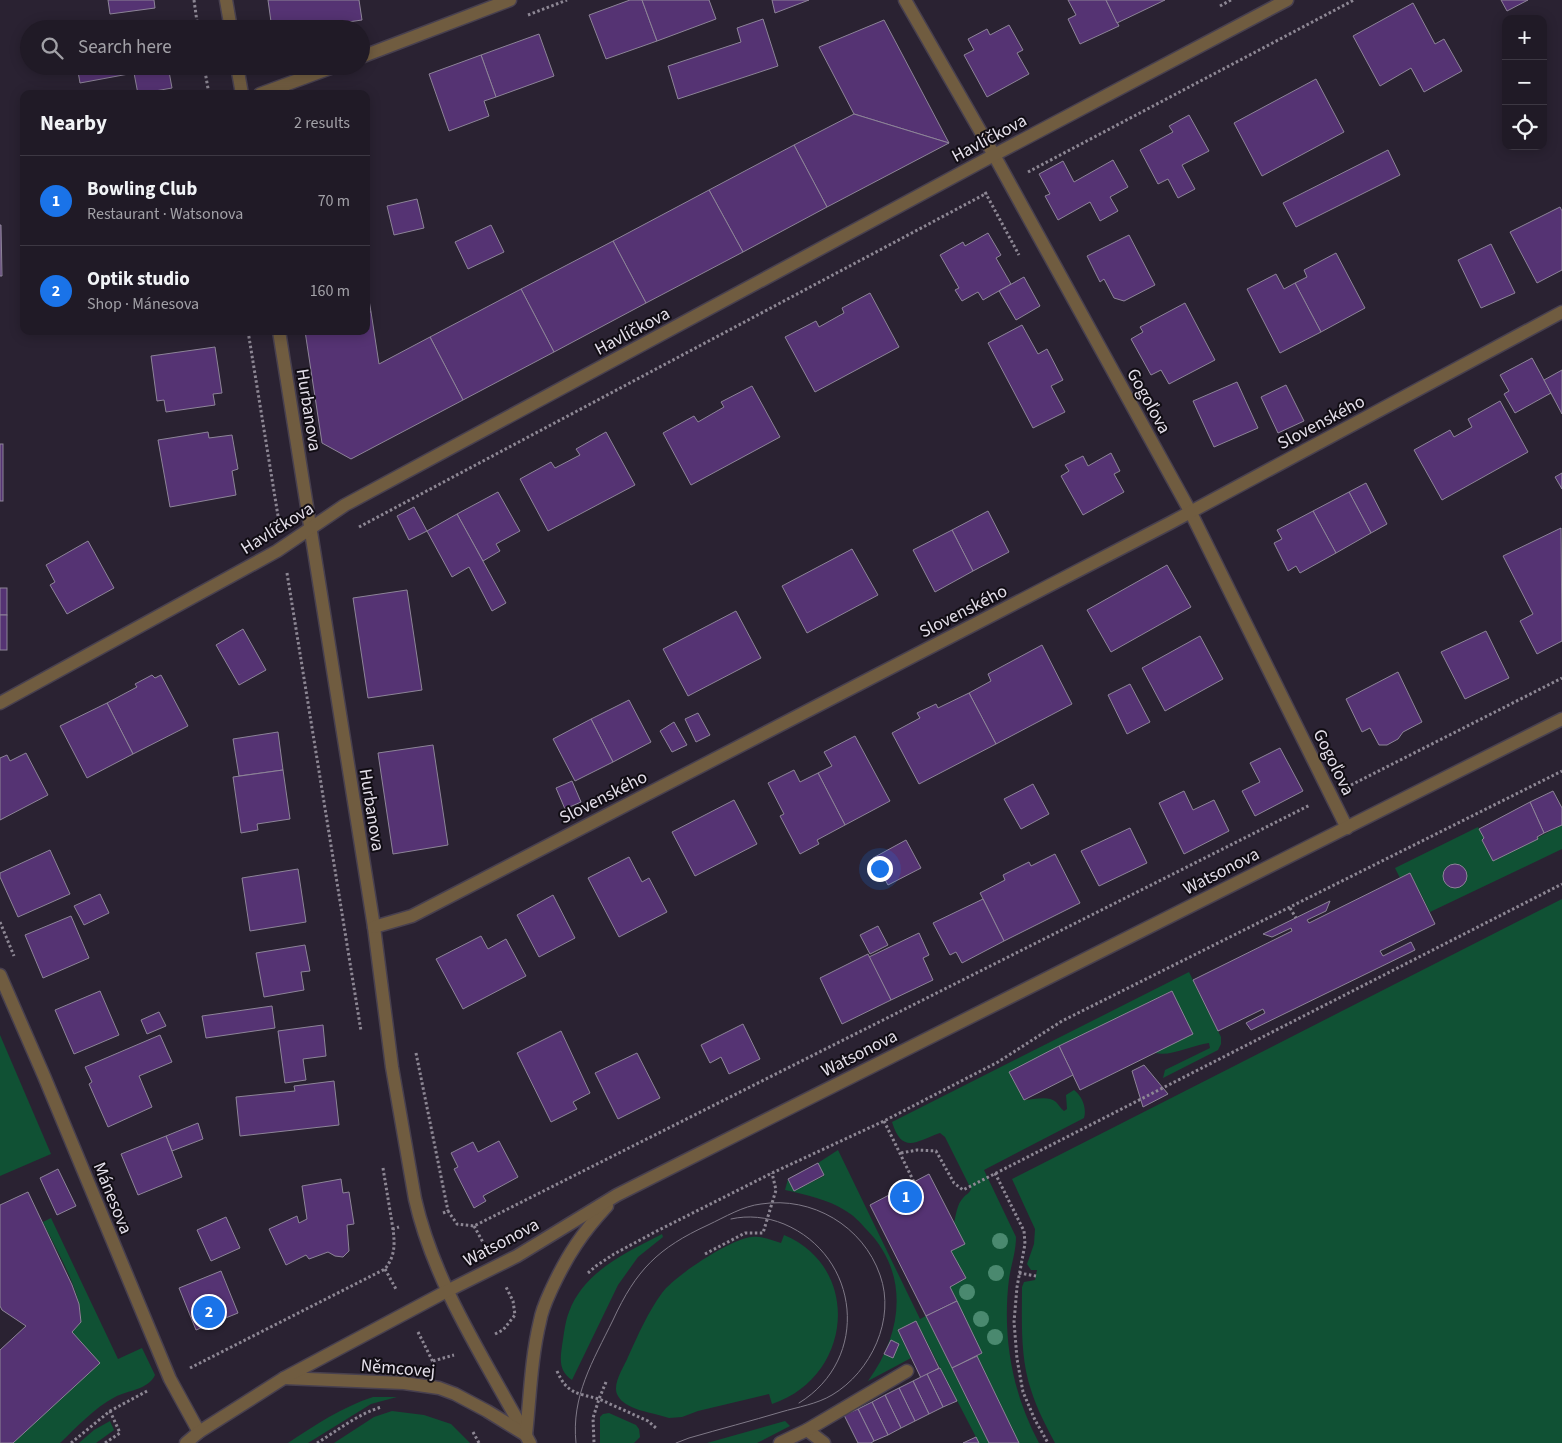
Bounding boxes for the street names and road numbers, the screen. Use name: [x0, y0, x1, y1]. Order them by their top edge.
street label: Havlíčkova: [947, 108, 1031, 169]
street label: Havlíčkova: [590, 301, 674, 362]
street label: Gogoľova: [1120, 364, 1177, 438]
street label: Hurbanova: [290, 367, 327, 453]
street label: Slovenského: [1273, 389, 1369, 456]
street label: Havlíčkova: [236, 496, 319, 561]
street label: Slovenského: [915, 579, 1011, 644]
street label: Gogoľova: [1307, 725, 1360, 800]
street label: Slovenského: [555, 765, 651, 830]
street label: Hurbanova: [353, 767, 390, 853]
street label: Watsonova: [1179, 842, 1264, 901]
street label: Watsonova: [817, 1024, 902, 1083]
street label: Mánesova: [87, 1159, 138, 1238]
street label: Watsonova: [459, 1212, 544, 1273]
street label: Němcovej: [360, 1353, 436, 1384]

